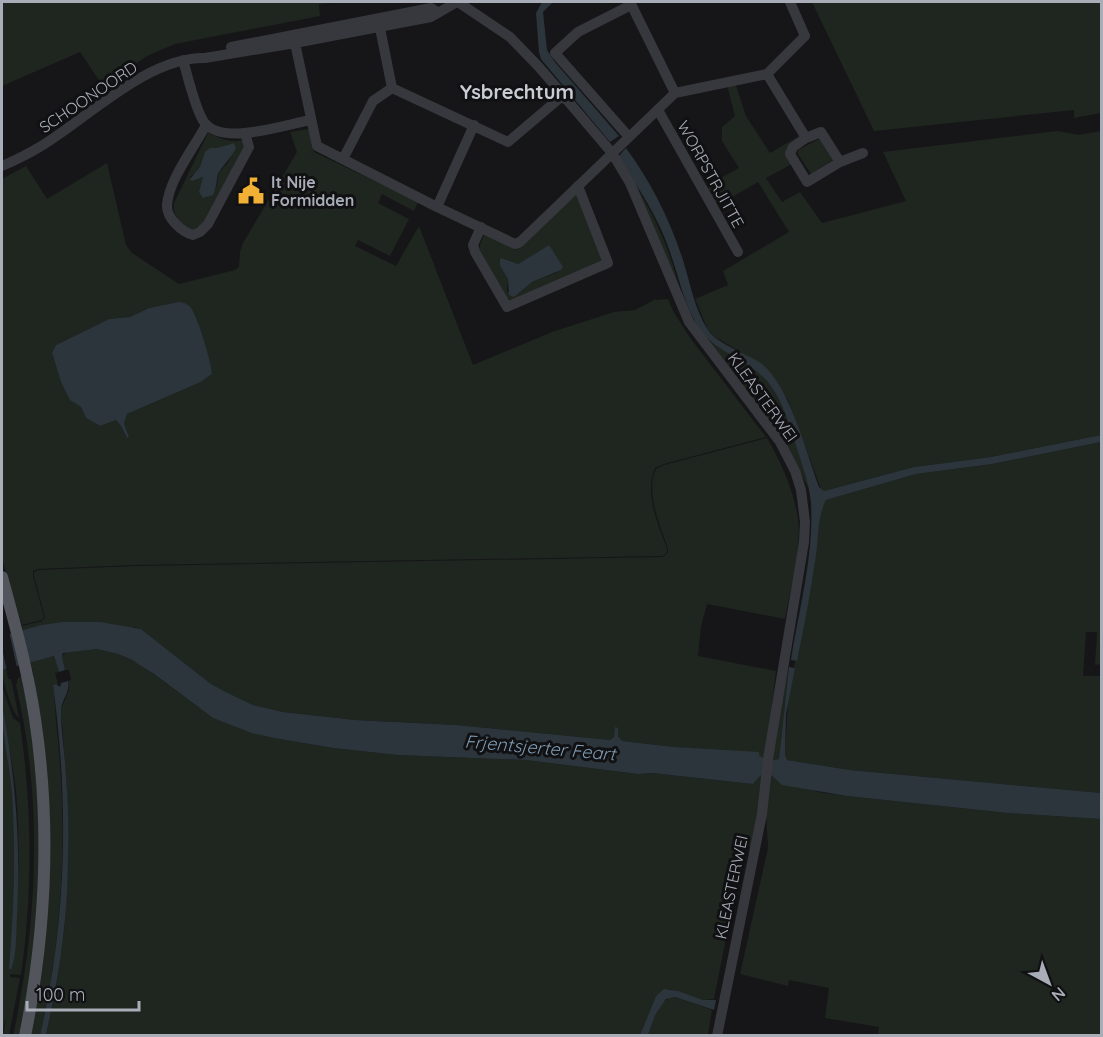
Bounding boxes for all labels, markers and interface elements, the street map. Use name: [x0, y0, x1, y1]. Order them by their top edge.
street label: SCHOONOORD: [35, 57, 141, 137]
district label: Ysbrechtum: [460, 79, 574, 104]
street label: WORPSTRJITTE: [673, 117, 749, 231]
place label: It Nije Formidden: [271, 172, 354, 210]
public building icon: It Nije Formidden: [236, 176, 266, 206]
street label: KLEASTERWEI: [724, 348, 802, 446]
water label: Frjentsjerter Feart: [464, 729, 618, 766]
street label: KLEASTERWEI: [710, 833, 752, 941]
north arrow: [1019, 953, 1079, 1013]
scale bar: [27, 974, 140, 1012]
text: 100 m: [36, 983, 85, 1006]
text: N: [1048, 983, 1070, 1006]

